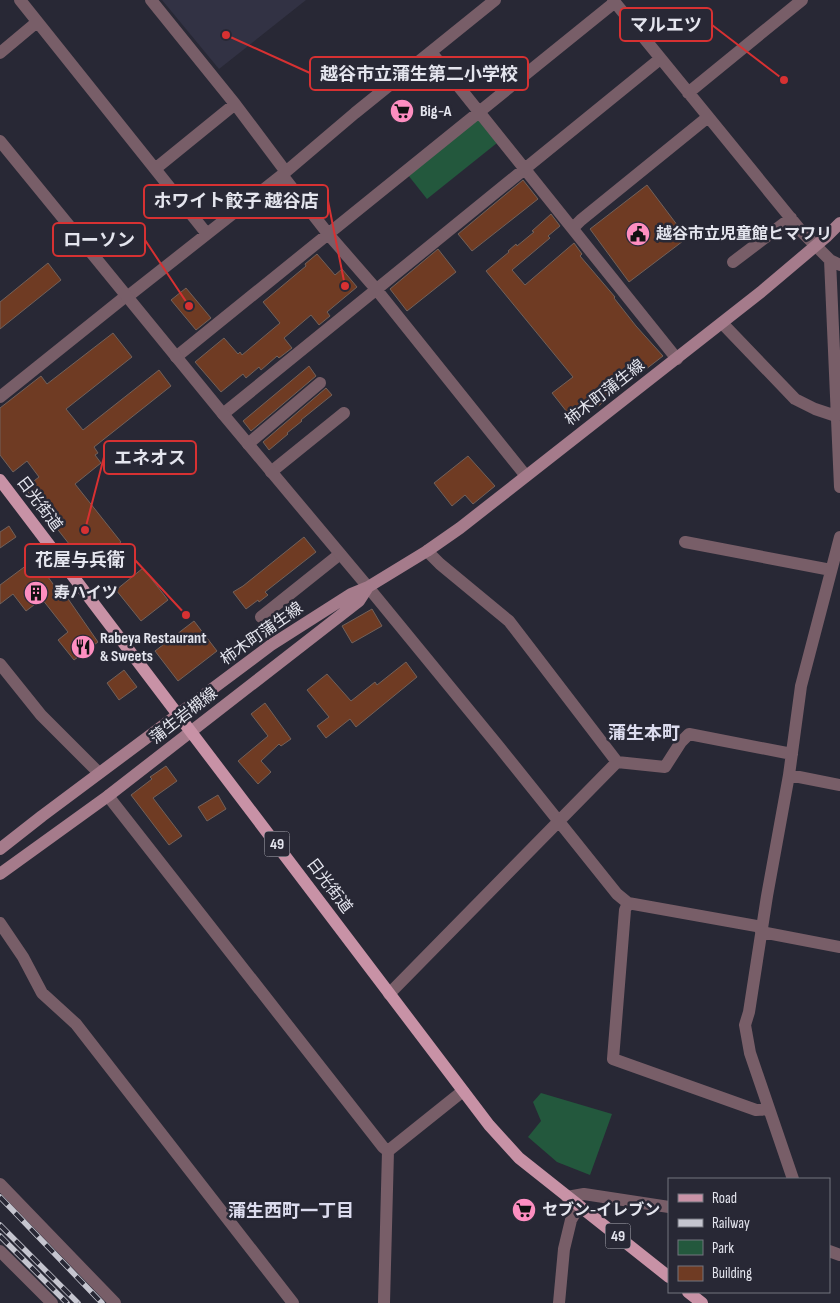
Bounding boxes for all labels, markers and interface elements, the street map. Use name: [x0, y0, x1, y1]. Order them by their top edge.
callout: マルエツ: [620, 8, 712, 41]
text: マルエツ: [630, 15, 702, 36]
callout: 越谷市立蒲生第二小学校: [310, 57, 528, 90]
text: 越谷市立蒲生第二小学校: [320, 64, 518, 85]
supermarket icon: Big-A: [389, 98, 415, 124]
place label: Big-A: [420, 102, 452, 121]
callout: ホワイト餃子 越谷店: [144, 185, 328, 218]
text: ホワイト餃子 越谷店: [154, 191, 318, 212]
public building icon: 越谷市立児童館ヒマワリ: [625, 221, 651, 247]
callout: ローソン: [53, 223, 145, 256]
place label: 越谷市立児童館ヒマワリ: [656, 224, 832, 244]
text: ローソン: [63, 230, 135, 251]
street label: 柿木町蒲生線: [561, 356, 649, 430]
callout: エネオス: [104, 441, 196, 474]
text: エネオス: [114, 448, 186, 469]
street label: 日光街道: [12, 473, 66, 535]
callout: 花屋与兵衛: [25, 544, 135, 577]
text: 花屋与兵衛: [35, 549, 125, 571]
building icon: 寿ハイツ: [23, 580, 49, 606]
place label: 寿ハイツ: [54, 584, 118, 603]
street label: 柿木町蒲生線: [217, 599, 307, 669]
place label: Rabeya Restaurant & Sweets: [100, 629, 207, 666]
restaurant icon: Rabeya Restaurant & Sweets: [70, 634, 96, 660]
street label: 蒲生岩槻線: [147, 684, 221, 748]
district label: 蒲生本町: [608, 723, 680, 744]
road number: 49: [264, 832, 290, 856]
street label: 日光街道: [302, 855, 356, 917]
legend: [668, 1178, 830, 1293]
text: Road: [712, 1189, 737, 1208]
supermarket icon: セブン-イレブン: [511, 1197, 537, 1223]
district label: 蒲生西町一丁目: [228, 1201, 354, 1222]
place label: セブン-イレブン: [542, 1201, 660, 1220]
text: Railway: [712, 1214, 750, 1233]
road number: 49: [606, 1224, 630, 1248]
text: Park: [712, 1239, 734, 1258]
text: Building: [712, 1264, 752, 1283]

